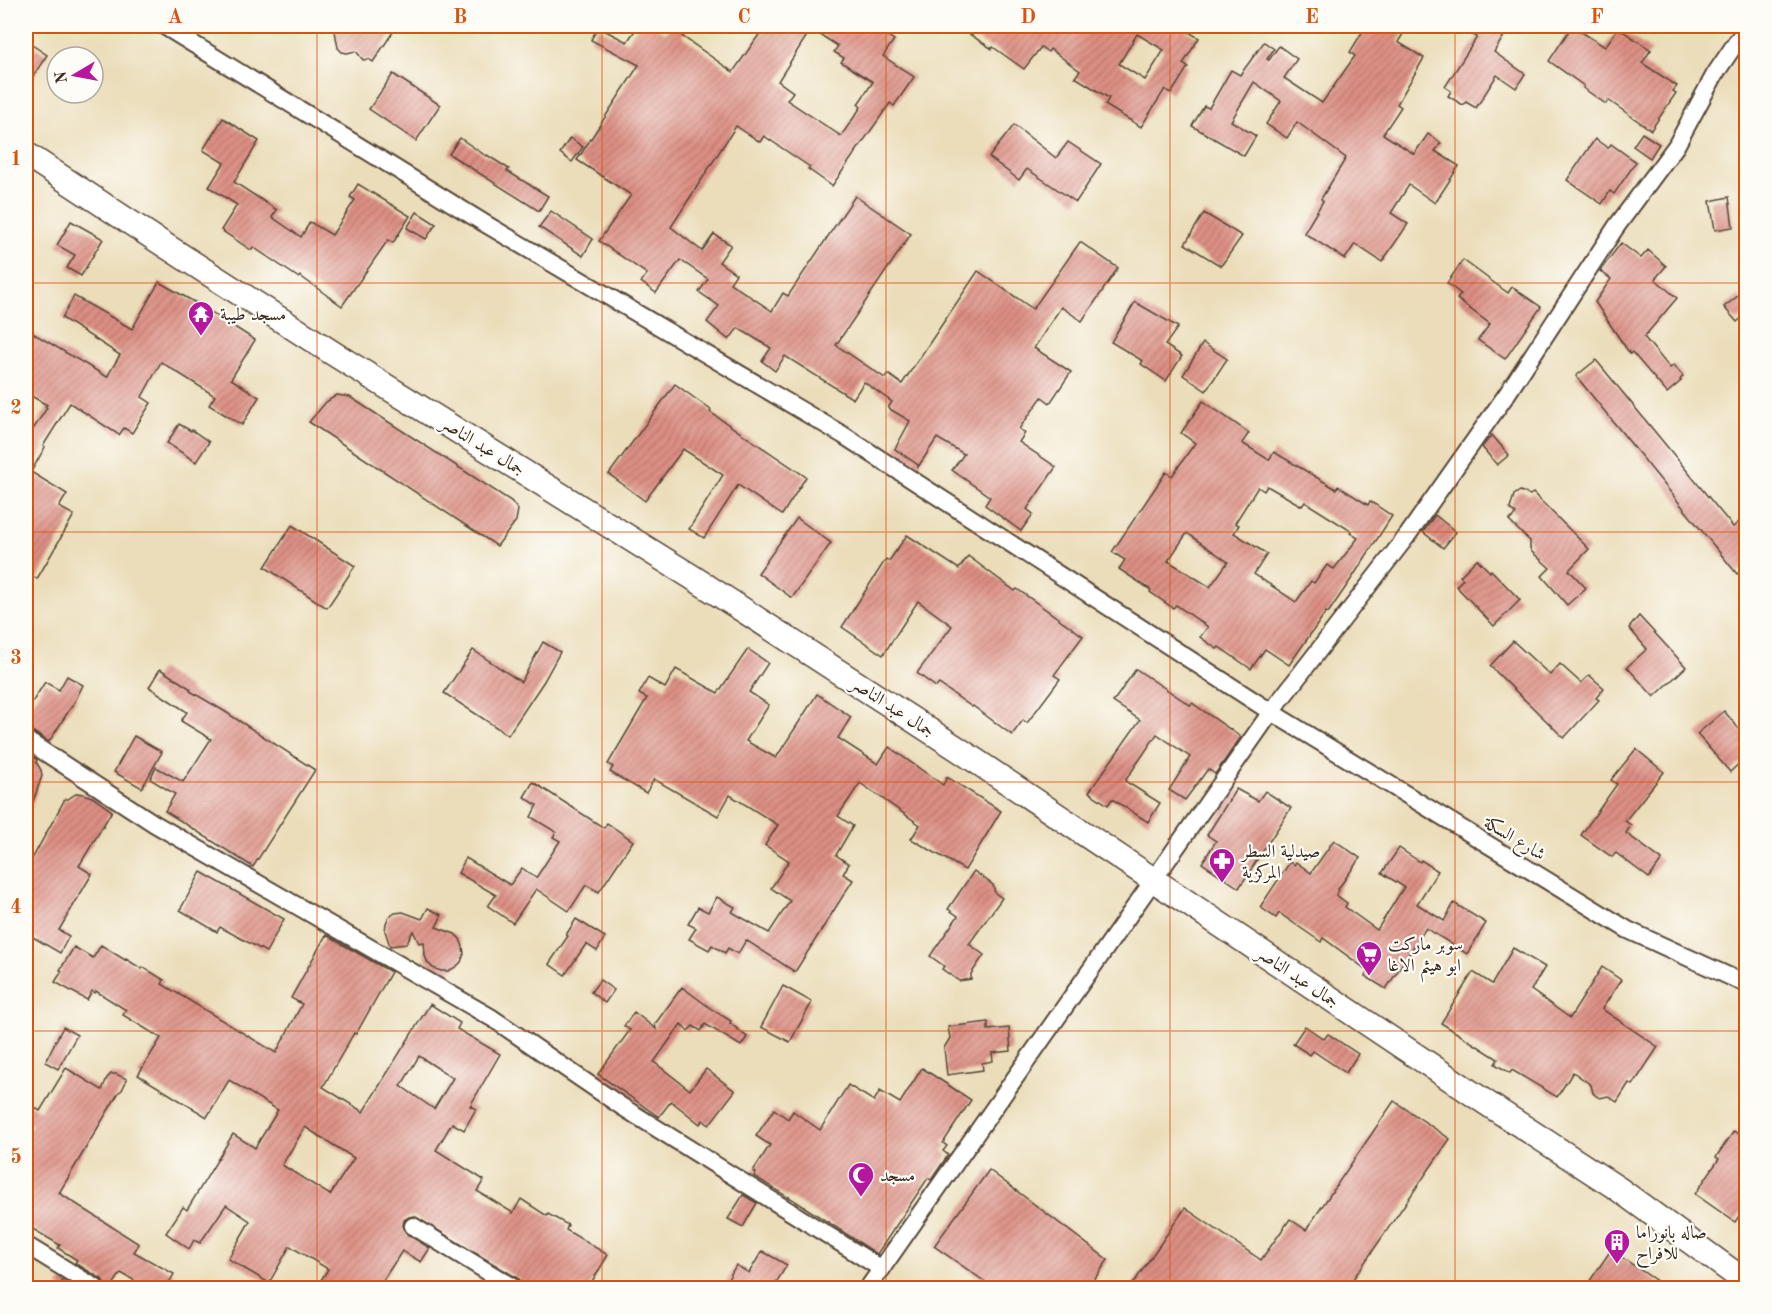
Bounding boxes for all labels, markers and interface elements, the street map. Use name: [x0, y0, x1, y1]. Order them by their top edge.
text: A: [167, 8, 183, 28]
text: B: [453, 8, 467, 28]
text: C: [737, 8, 751, 28]
text: D: [1020, 8, 1036, 28]
text: E: [1305, 8, 1319, 28]
text: F: [1590, 8, 1604, 28]
north arrow: [45, 45, 105, 105]
text: N: [53, 69, 71, 85]
text: 1: [10, 150, 22, 170]
temple icon: مسجد طيبة: [186, 299, 216, 337]
place label: مسجد طيبة: [220, 306, 286, 325]
text: 2: [10, 399, 22, 419]
street label: جمال عبد الناصر: [435, 413, 527, 481]
text: 3: [10, 649, 22, 669]
street label: جمال عبد الناصر: [845, 673, 937, 743]
street label: شارع السكة: [1477, 812, 1549, 868]
place label: صيدلية السطر المركزية: [1240, 843, 1320, 884]
pharmacy icon: صيدلية السطر المركزية: [1207, 846, 1237, 884]
text: 4: [10, 898, 22, 918]
place label: سوبر ماركت ابو هيثم الاغا: [1388, 936, 1463, 983]
supermarket icon: سوبر ماركت ابو هيثم الاغا: [1354, 939, 1384, 977]
street label: جمال عبد الناصر: [1250, 943, 1342, 1013]
text: 5: [10, 1147, 22, 1168]
mosque icon: مسجد: [846, 1160, 876, 1198]
place label: مسجد: [880, 1167, 915, 1185]
place label: صاله بانوراما للافراح: [1636, 1224, 1707, 1269]
building icon: صاله بانوراما للافراح: [1602, 1227, 1632, 1265]

